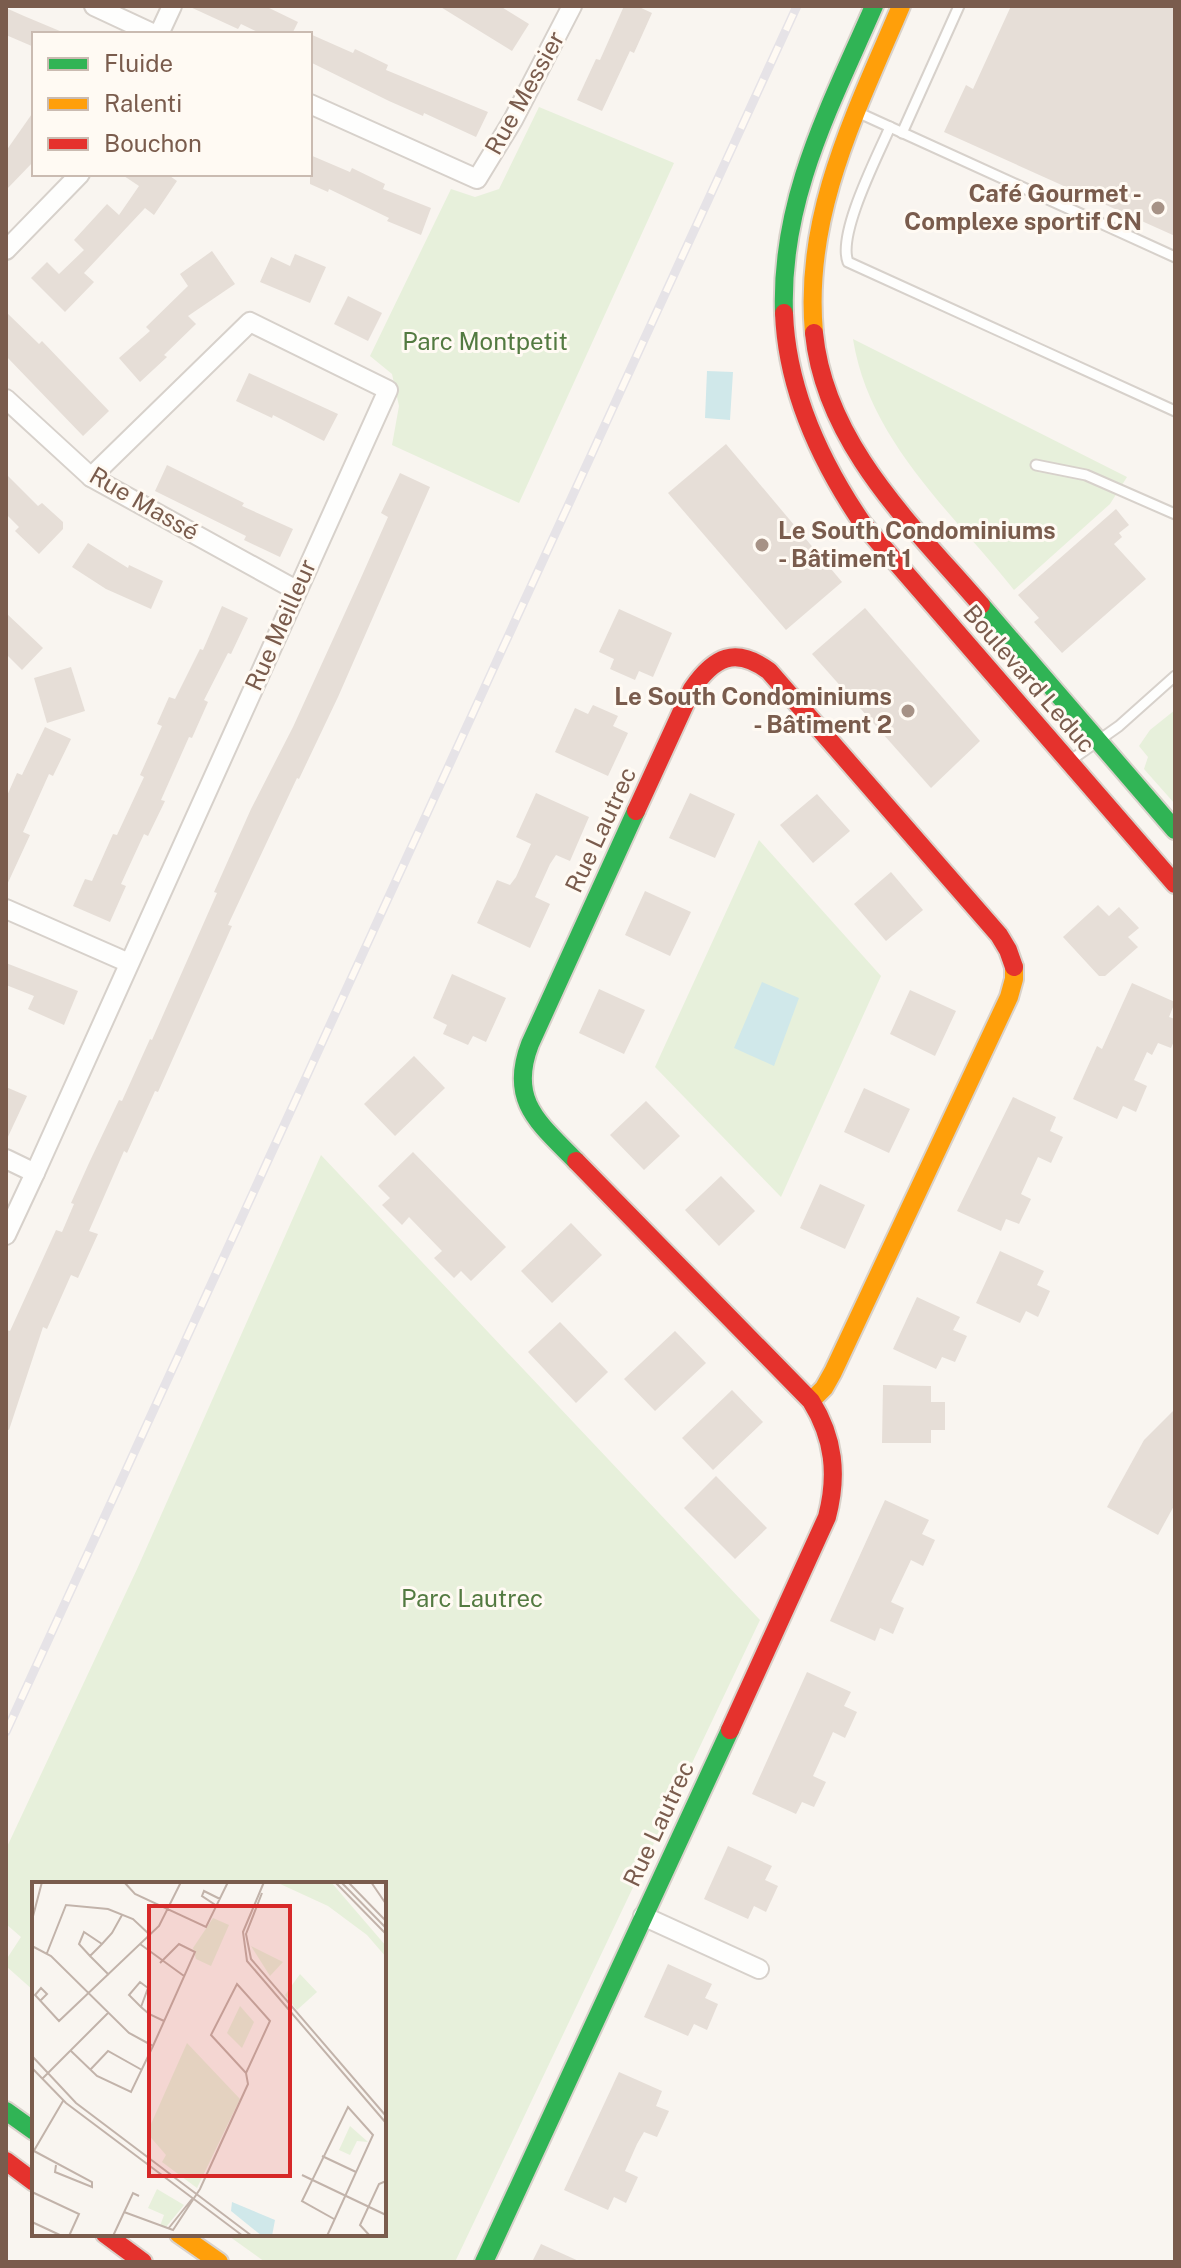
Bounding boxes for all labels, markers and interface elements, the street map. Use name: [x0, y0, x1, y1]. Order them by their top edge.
street label: Rue Messier: [479, 26, 570, 159]
legend: [32, 32, 312, 176]
text: Fluide: [104, 49, 173, 77]
text: Ralenti: [104, 89, 182, 117]
text: Bouchon: [104, 129, 202, 157]
place label: Café Gourmet - Complexe sportif CN: [904, 179, 1142, 235]
marker: Café Gourmet - Complexe sportif CN: [1149, 199, 1167, 217]
park label: Parc Montpetit: [402, 327, 568, 355]
street label: Rue Massé: [85, 461, 204, 546]
place label: Le South Condominiums - Bâtiment 1: [778, 516, 1056, 572]
marker: Le South Condominiums - Bâtiment 1: [753, 536, 771, 554]
street label: Rue Meilleur: [239, 555, 321, 695]
street label: Boulevard Leduc: [958, 599, 1102, 758]
place label: Le South Condominiums - Bâtiment 2: [614, 682, 892, 738]
marker: Le South Condominiums - Bâtiment 2: [899, 702, 917, 720]
street label: Rue Lautrec: [559, 762, 641, 897]
park label: Parc Lautrec: [401, 1584, 543, 1612]
street label: Rue Lautrec: [617, 1756, 699, 1891]
inset map: [32, 1882, 386, 2236]

